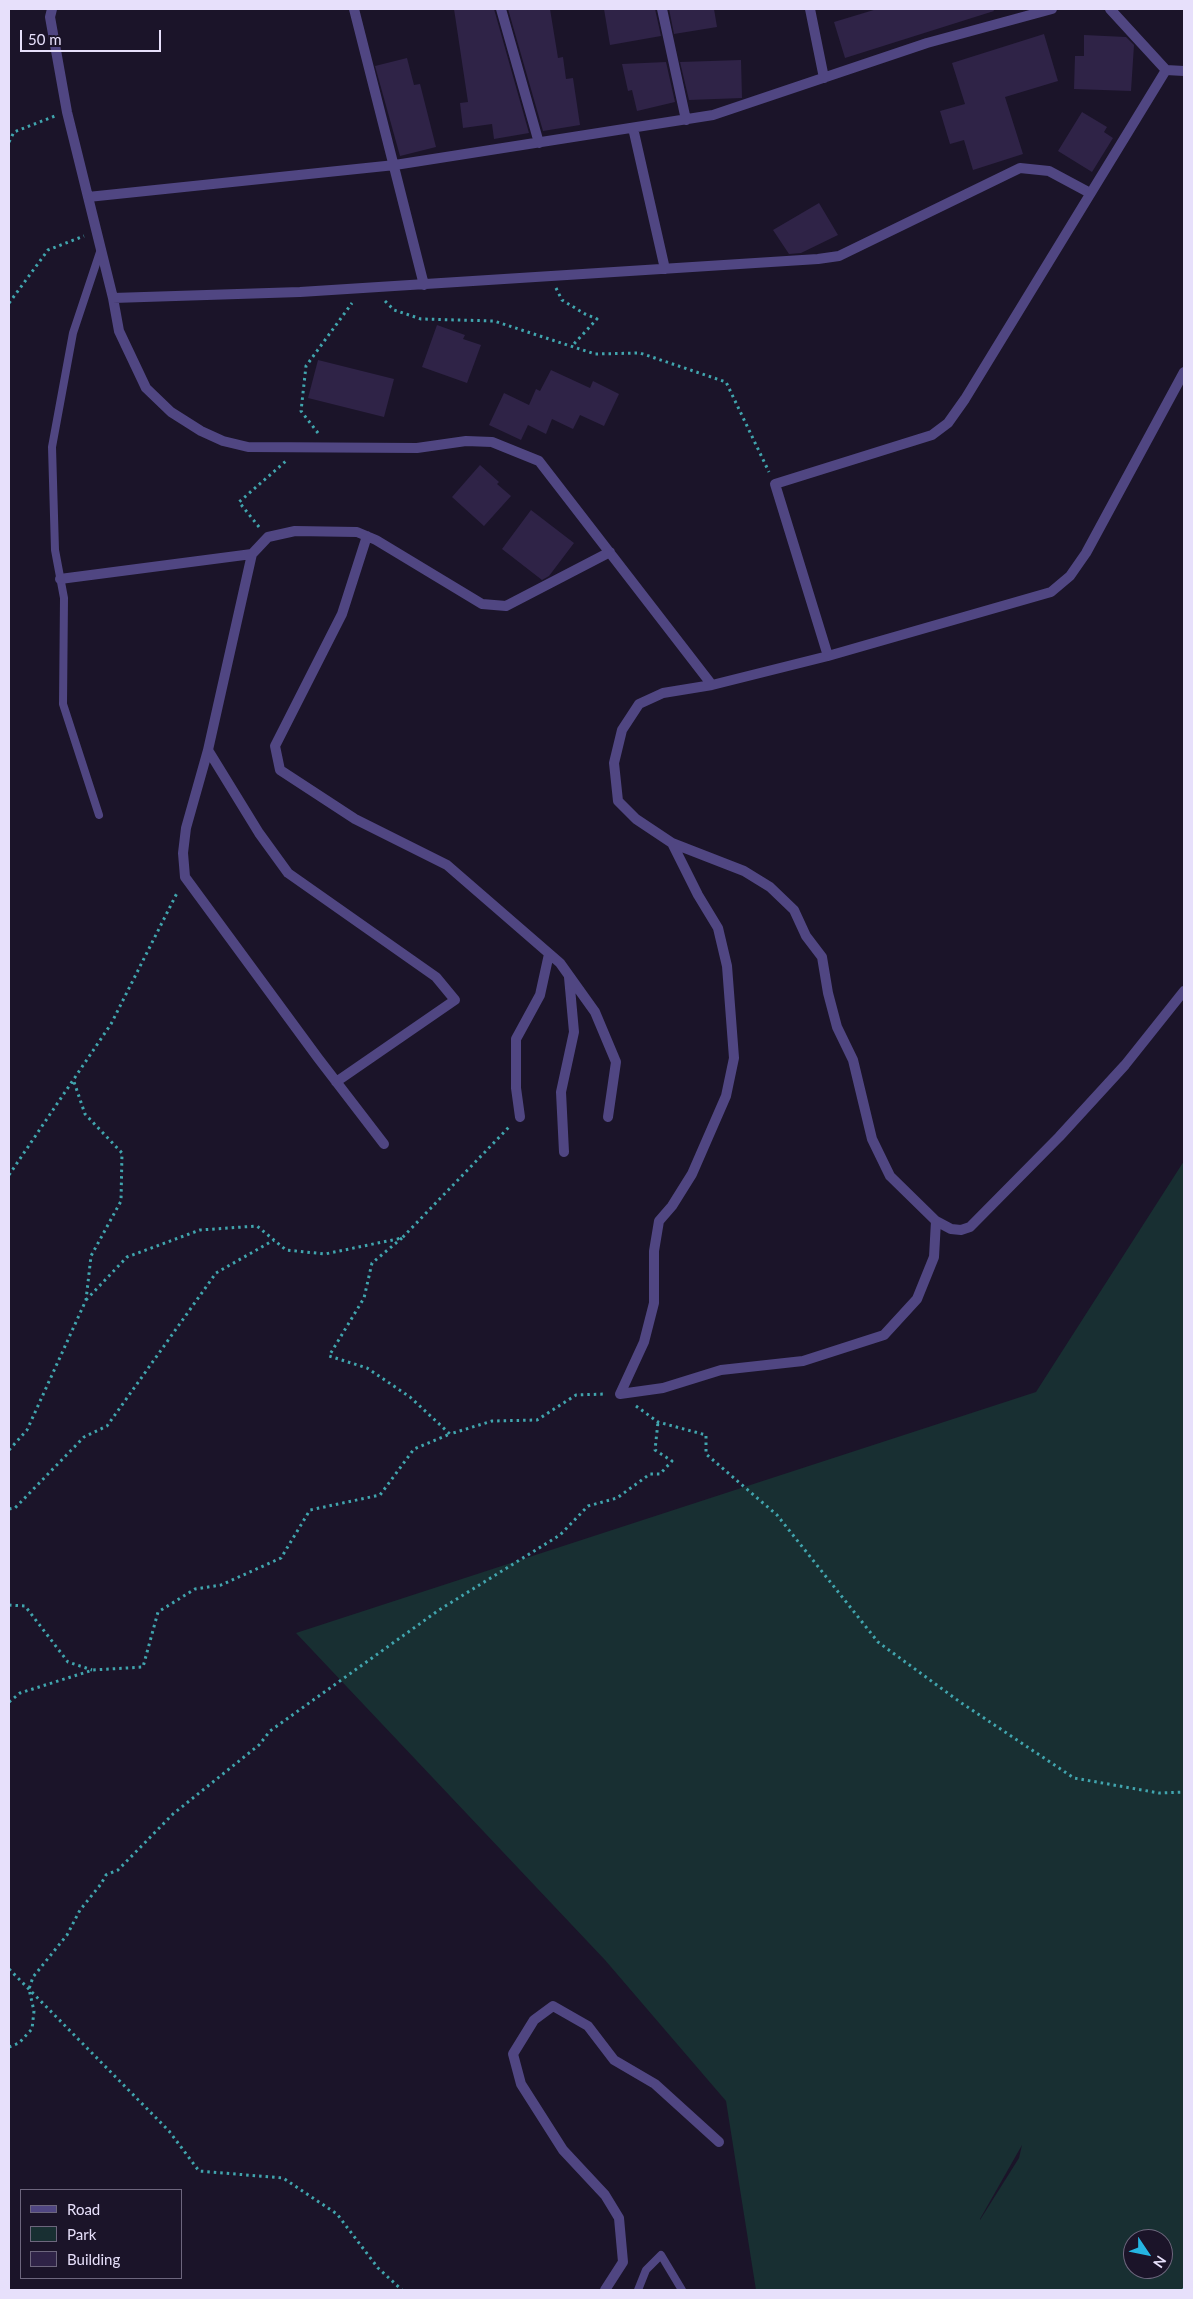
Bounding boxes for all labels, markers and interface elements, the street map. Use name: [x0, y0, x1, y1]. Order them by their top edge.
scale bar: [22, 20, 164, 52]
text: 50 m: [28, 30, 62, 48]
legend: [20, 2189, 182, 2279]
text: Road: [67, 2200, 100, 2218]
text: Park: [67, 2225, 96, 2243]
north arrow: [1123, 2229, 1173, 2279]
text: Building: [67, 2250, 120, 2268]
text: N: [1150, 2253, 1170, 2271]

